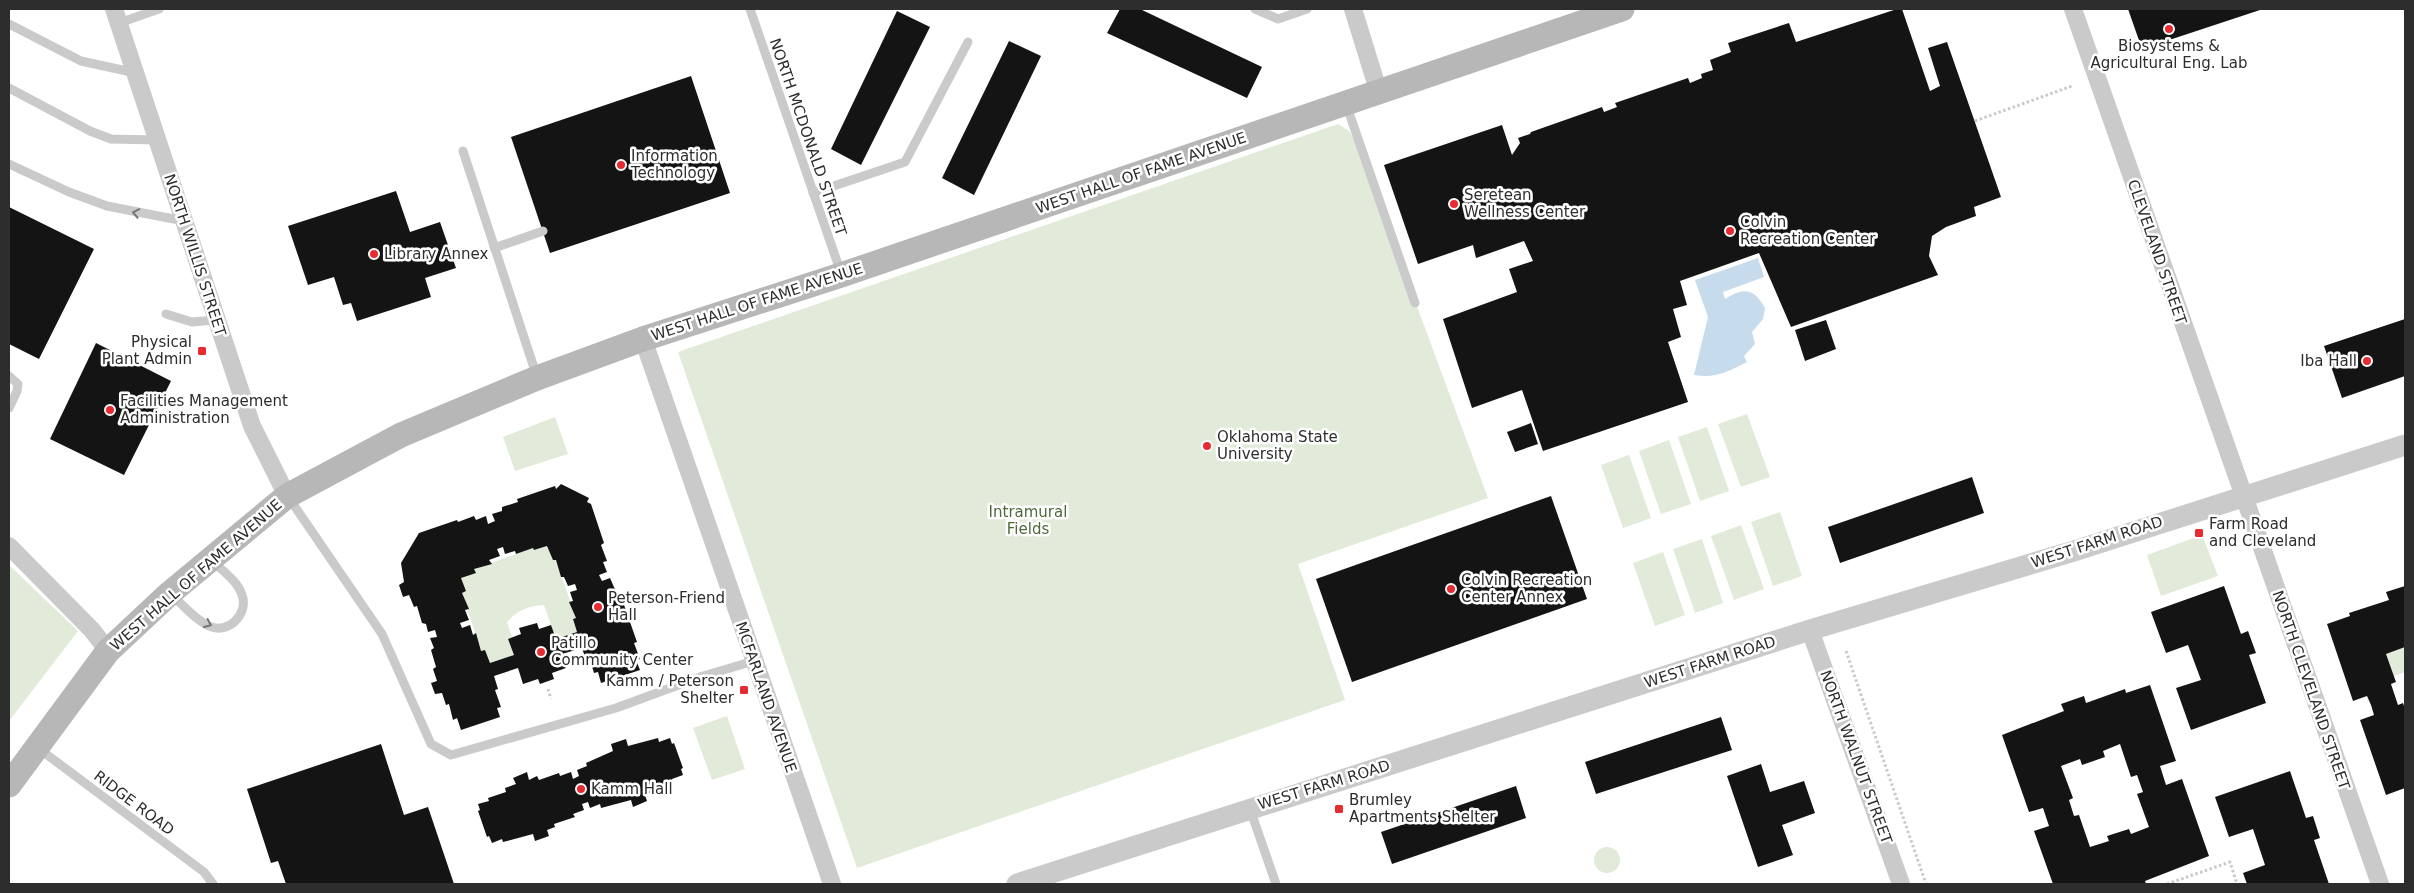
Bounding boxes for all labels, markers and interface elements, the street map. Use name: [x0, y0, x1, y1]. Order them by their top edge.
marker: Biosystems & Agricultural Eng. Lab: [2163, 23, 2175, 35]
street label: NORTH MCDONALD STREET: [766, 36, 851, 239]
place label: Biosystems & Agricultural Eng. Lab: [2091, 37, 2247, 72]
street label: WEST HALL OF FAME AVENUE: [1033, 128, 1249, 218]
place label: Information Technology: [630, 147, 718, 182]
marker: Information Technology: [615, 159, 627, 171]
street label: NORTH WILLIS STREET: [160, 172, 230, 339]
street label: CLEVELAND STREET: [2124, 177, 2190, 327]
place label: Seretean Wellness Center: [1464, 186, 1586, 221]
marker: Seretean Wellness Center: [1448, 198, 1460, 210]
one-way arrow: [132, 208, 140, 219]
place label: Colvin Recreation Center: [1740, 213, 1876, 248]
marker: Colvin Recreation Center: [1724, 225, 1736, 237]
place label: Library Annex: [384, 245, 488, 263]
marker: Library Annex: [368, 248, 380, 260]
street label: WEST HALL OF FAME AVENUE: [649, 259, 865, 345]
place label: Physical Plant Admin: [102, 333, 192, 368]
marker: Physical Plant Admin: [196, 345, 208, 357]
place label: Iba Hall: [2300, 352, 2357, 370]
marker: Iba Hall: [2361, 355, 2373, 367]
place label: Facilities Management Administration: [120, 392, 288, 427]
marker: Facilities Management Administration: [104, 404, 116, 416]
place label: Oklahoma State University: [1217, 428, 1338, 463]
marker: Oklahoma State University: [1201, 440, 1213, 452]
street label: WEST HALL OF FAME AVENUE: [107, 496, 285, 654]
park label: Intramural Fields: [989, 503, 1067, 538]
street label: WEST FARM ROAD: [2029, 512, 2165, 572]
place label: Farm Road and Cleveland: [2209, 515, 2316, 550]
marker: Farm Road and Cleveland: [2193, 527, 2205, 539]
place label: Colvin Recreation Center Annex: [1461, 571, 1592, 606]
marker: Colvin Recreation Center Annex: [1445, 583, 1457, 595]
street label: NORTH CLEVELAND STREET: [2268, 588, 2354, 793]
place label: Peterson-Friend Hall: [608, 589, 725, 624]
marker: Peterson-Friend Hall: [592, 601, 604, 613]
one-way arrow: [202, 617, 211, 627]
street label: MCFARLAND AVENUE: [732, 619, 800, 775]
street label: WEST FARM ROAD: [1642, 632, 1778, 692]
place label: Patillo Community Center: [551, 634, 694, 669]
marker: Patillo Community Center: [535, 646, 547, 658]
street label: NORTH WALNUT STREET: [1816, 668, 1896, 847]
place label: Kamm / Peterson Shelter: [606, 672, 735, 707]
marker: Kamm / Peterson Shelter: [738, 684, 750, 696]
street label: WEST FARM ROAD: [1256, 756, 1392, 814]
street label: RIDGE ROAD: [90, 767, 178, 839]
place label: Kamm Hall: [591, 780, 673, 798]
marker: Kamm Hall: [575, 783, 587, 795]
place label: Brumley Apartments Shelter: [1349, 791, 1496, 826]
marker: Brumley Apartments Shelter: [1333, 803, 1345, 815]

